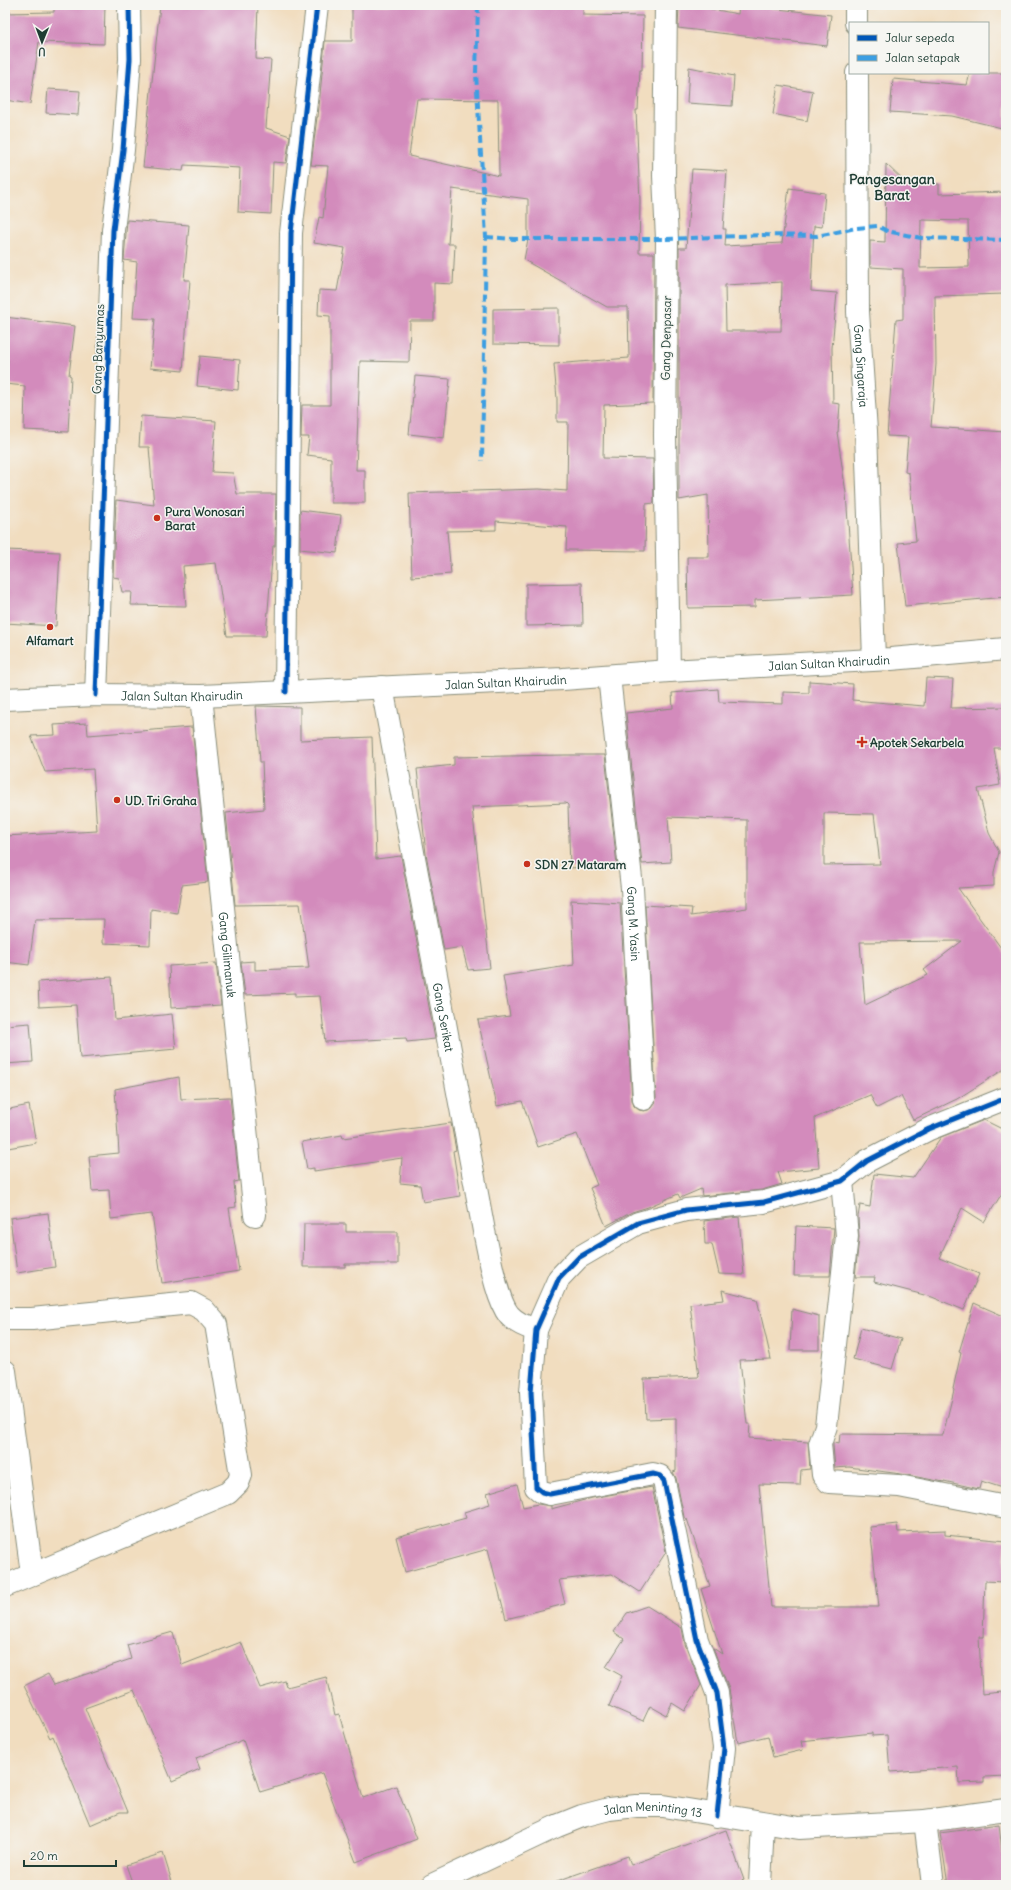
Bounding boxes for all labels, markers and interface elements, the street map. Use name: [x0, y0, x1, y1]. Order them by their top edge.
north arrow: [22, 22, 62, 62]
legend: [849, 22, 989, 74]
text: Jalur sepeda: [885, 30, 955, 45]
text: U: [38, 45, 46, 59]
text: Jalan setapak: [885, 50, 960, 65]
district label: Pangesangan Barat: [849, 170, 935, 204]
street label: Gang Denpasar: [658, 295, 674, 381]
street label: Gang Banyumas: [89, 304, 107, 394]
street label: Gang Singaraja: [851, 324, 872, 408]
place label: Pura Wonosari Barat: [165, 504, 245, 533]
marker: Pura Wonosari Barat: [152, 513, 162, 523]
marker: Alfamart: [45, 622, 55, 632]
place label: Alfamart: [26, 633, 75, 648]
street label: Jalan Sultan Khairudin: [768, 652, 890, 673]
street label: Jalan Sultan Khairudin: [444, 671, 567, 692]
street label: Jalan Sultan Khairudin: [121, 687, 243, 704]
place label: Apotek Sekarbela: [870, 735, 964, 751]
marker: Apotek Sekarbela: [857, 737, 867, 747]
place label: UD. Tri Graha: [125, 793, 197, 808]
marker: UD. Tri Graha: [112, 795, 122, 805]
place label: SDN 27 Mataram: [535, 857, 627, 872]
marker: SDN 27 Mataram: [522, 859, 532, 869]
street label: Gang M. Yasin: [624, 886, 644, 962]
street label: Gang Gilimanuk: [216, 911, 240, 998]
street label: Gang Serikat: [430, 982, 458, 1053]
street label: Jalan Meninting 13: [601, 1798, 704, 1820]
scale bar: [24, 1842, 116, 1868]
text: 20 m: [30, 1848, 58, 1863]

